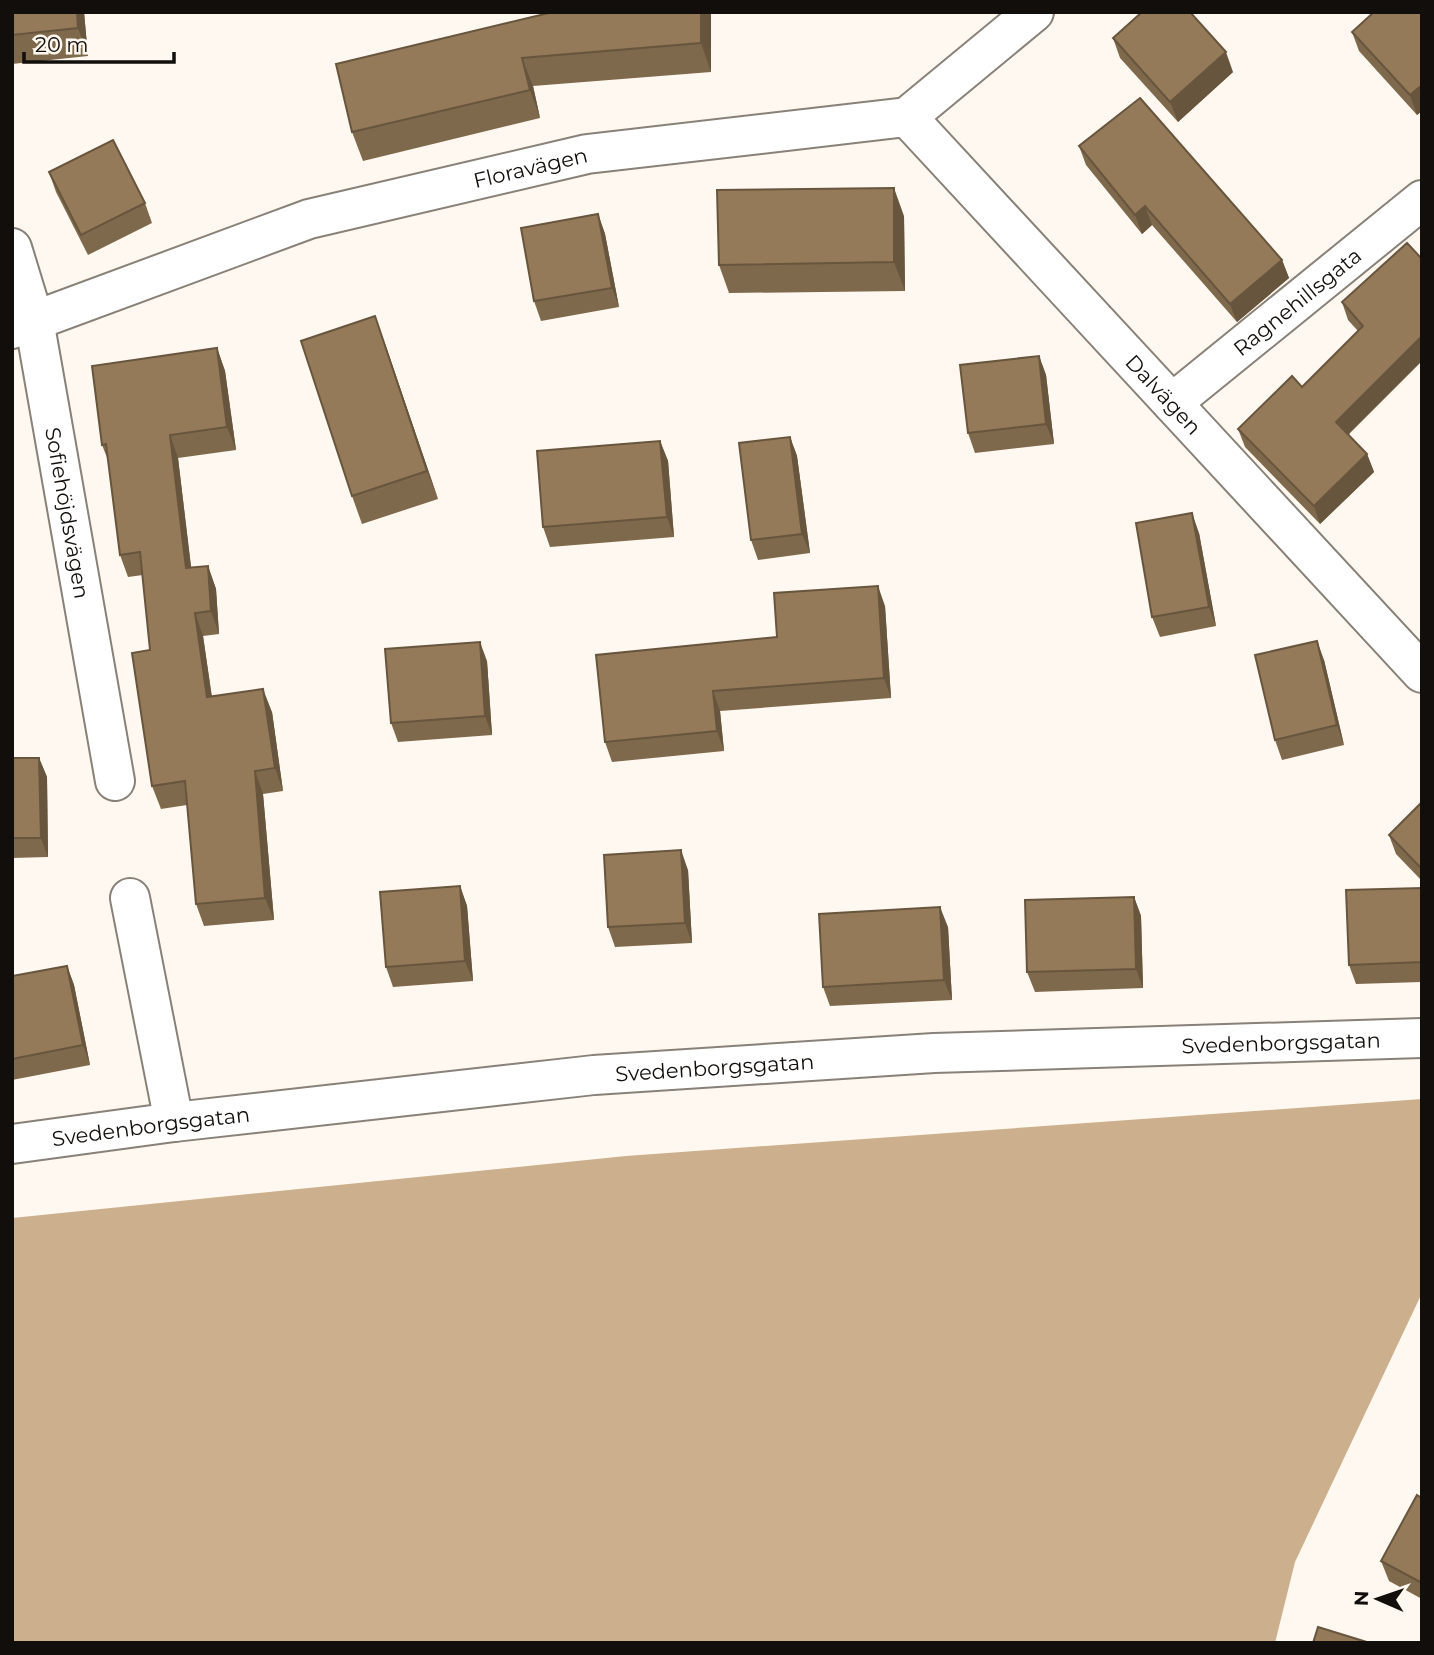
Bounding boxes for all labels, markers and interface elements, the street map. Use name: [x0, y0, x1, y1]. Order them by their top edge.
scale bar: [24, 21, 175, 65]
text: 20 m: [35, 32, 89, 57]
street label: Floravägen: [471, 142, 590, 193]
street label: Ragnehillsgata: [1228, 242, 1366, 361]
street label: Dalvägen: [1121, 349, 1207, 440]
street label: Sofiehöjdsvägen: [41, 425, 95, 600]
street label: Svedenborgsgatan: [1181, 1027, 1381, 1058]
street label: Svedenborgsgatan: [614, 1048, 815, 1086]
street label: Svedenborgsgatan: [50, 1101, 251, 1151]
north arrow: [1343, 1564, 1413, 1634]
text: N: [1350, 1590, 1373, 1607]

